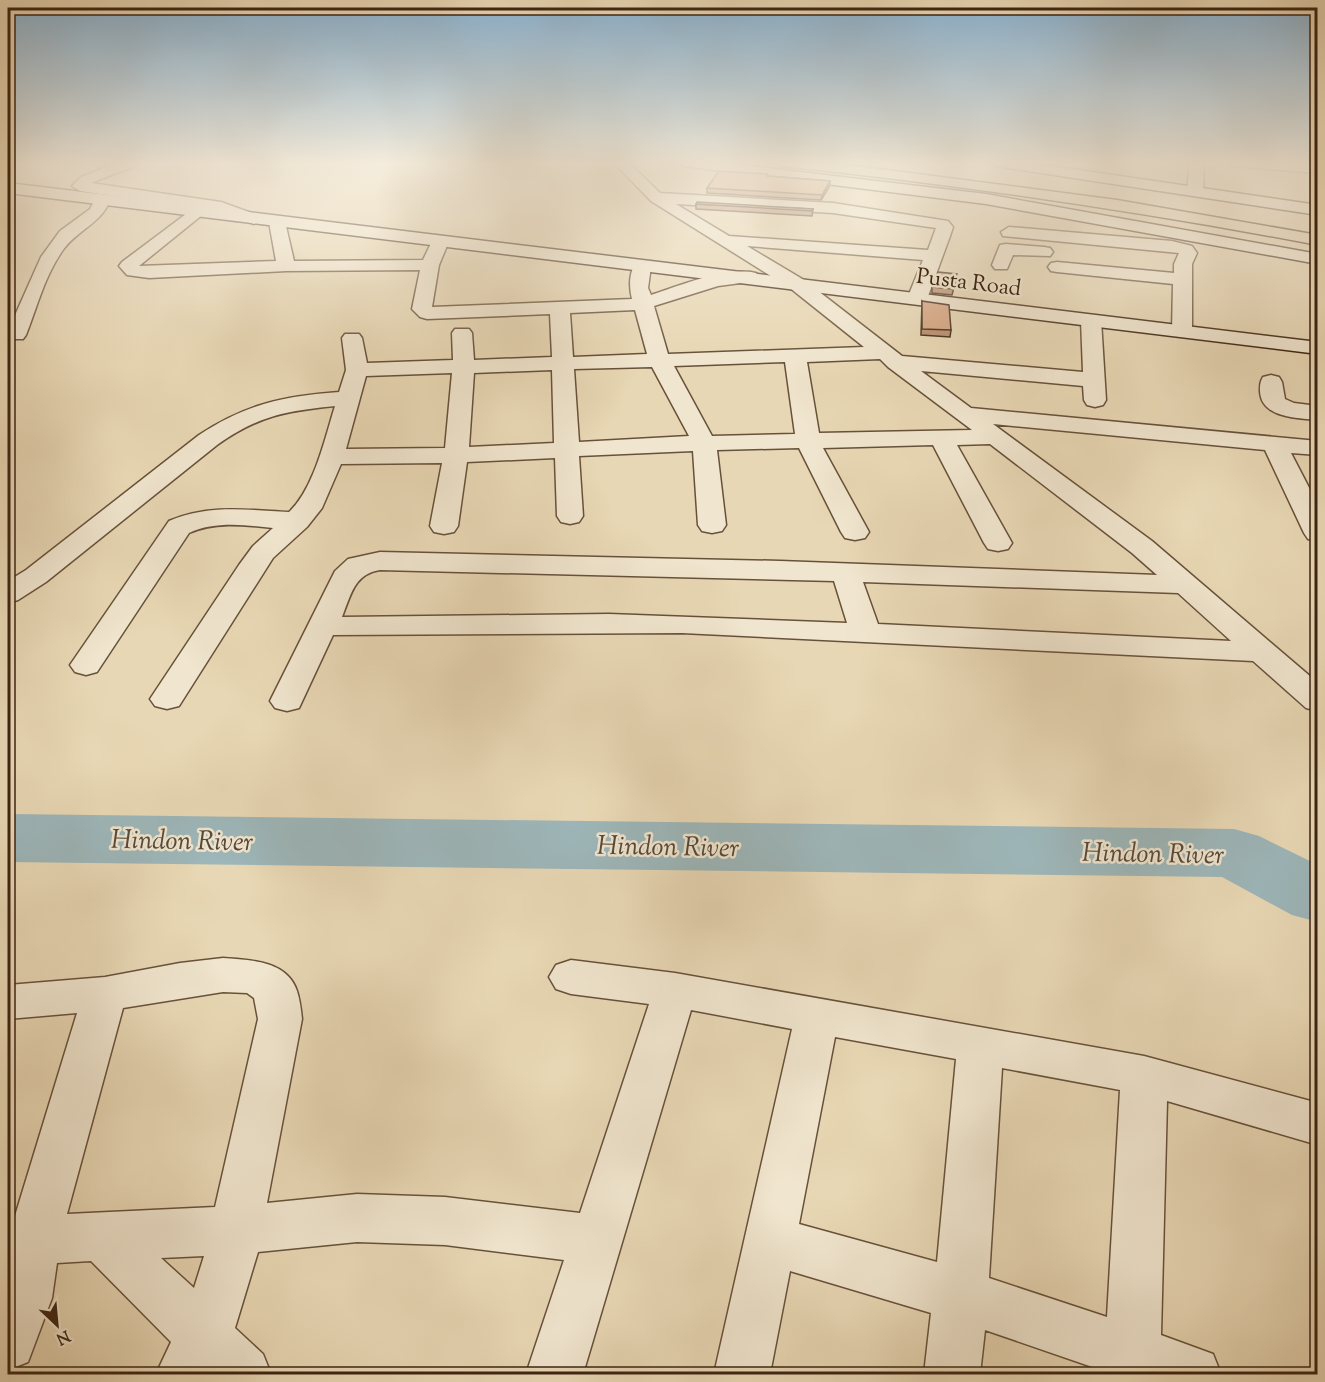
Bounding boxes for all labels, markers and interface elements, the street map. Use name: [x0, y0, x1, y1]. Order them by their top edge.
street label: Pusta Road: [914, 262, 1023, 306]
water label: Hindon River: [110, 822, 254, 863]
water label: Hindon River: [596, 828, 740, 869]
water label: Hindon River: [1081, 835, 1225, 876]
north arrow: [27, 1295, 87, 1355]
text: N: [51, 1323, 73, 1349]

